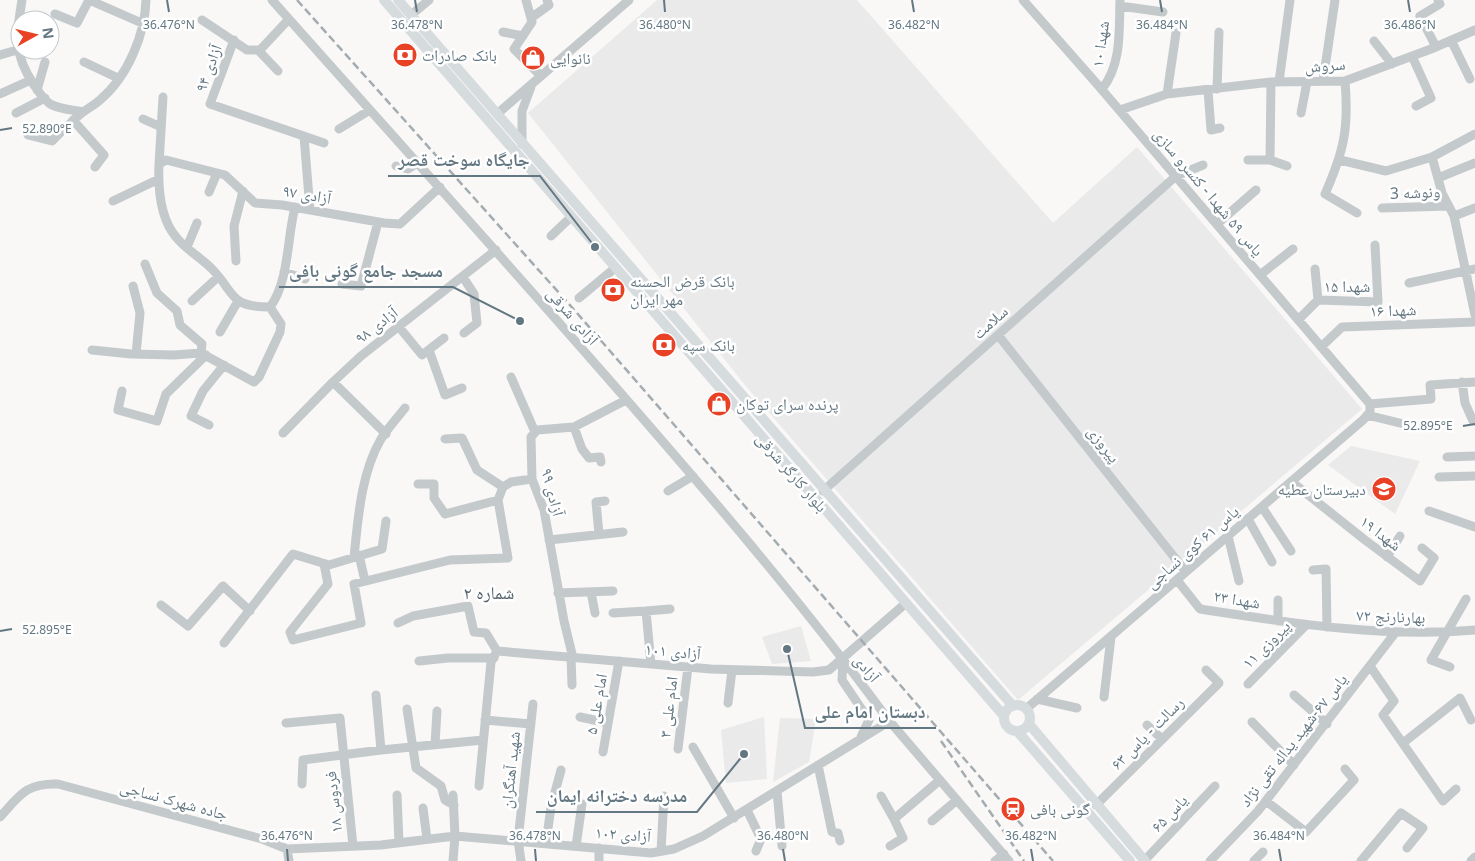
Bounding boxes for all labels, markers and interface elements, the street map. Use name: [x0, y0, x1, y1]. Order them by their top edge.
north arrow: [10, 10, 60, 60]
text: 36.476°N: [143, 16, 195, 33]
text: 36.478°N: [391, 16, 443, 33]
text: 36.480°N: [639, 16, 691, 33]
text: 36.482°N: [888, 16, 940, 33]
text: 36.484°N: [1136, 16, 1188, 33]
text: 36.486°N: [1384, 16, 1436, 33]
street label: شهدا ۱۰: [1086, 19, 1114, 69]
text: N: [38, 26, 59, 40]
street label: آزادی ۹۴: [189, 40, 227, 95]
bank icon: بانک صادرات: [392, 42, 418, 68]
place label: بانک صادرات: [422, 44, 497, 66]
shop icon: نانوایی: [520, 45, 546, 71]
place label: نانوایی: [550, 47, 591, 69]
street label: سروش: [1304, 53, 1346, 77]
text: 52.890°E: [22, 120, 72, 137]
street label: یاس ۵۹ شهدا - کنسرو سازی: [1149, 123, 1269, 261]
callout: جایگاه سوخت قصر: [388, 143, 540, 176]
text: جایگاه سوخت قصر: [397, 147, 530, 171]
street label: آزادی ۹۷: [281, 179, 334, 209]
street label: ونوشه 3: [1389, 180, 1441, 204]
callout: مسجد جامع گونی بافی: [279, 254, 453, 287]
text: مسجد جامع گونی بافی: [289, 258, 443, 283]
place label: بانک قرض الحسنه مهر ایران: [630, 270, 735, 310]
street label: شهدا ۱۵: [1324, 275, 1370, 297]
bank icon: بانک قرض الحسنه مهر ایران: [600, 277, 626, 303]
street label: آزادی شرقی: [542, 283, 605, 350]
street label: شهدا ۱۶: [1369, 298, 1417, 322]
street label: سلامت: [968, 300, 1012, 344]
street label: آزادی ۹۸: [350, 301, 403, 349]
bank icon: بانک سپه: [651, 332, 677, 358]
place label: بانک سپه: [682, 334, 735, 356]
shop icon: پرنده سرای توکان: [706, 391, 732, 417]
place label: پرنده سرای توکان: [736, 393, 839, 415]
text: 52.895°E: [1403, 417, 1453, 434]
street label: پیروزی: [1083, 421, 1126, 467]
street label: بلوار کارگر شرقی: [751, 428, 833, 516]
street label: آزادی ٩٩: [536, 466, 570, 519]
school or university icon: دبیرستان عطیه: [1371, 476, 1397, 502]
place label: دبیرستان عطیه: [1278, 478, 1366, 500]
street label: یاس ۶۱ کوی نساجی: [1141, 500, 1243, 594]
street label: شهدا ۱۹: [1356, 510, 1406, 556]
district label: شماره ۲: [464, 580, 514, 604]
street label: شهدا ۲۳: [1212, 584, 1262, 614]
street label: بهارنارنج ۷۲: [1356, 604, 1426, 628]
street label: پیروزی ۱۱: [1237, 615, 1295, 673]
text: 52.895°E: [22, 621, 72, 638]
street label: آزادی ۱۰۱: [644, 638, 703, 664]
street label: آزادی: [849, 649, 886, 687]
street label: یاس ۶۷-شهید یداله تقی نژاد: [1234, 669, 1352, 811]
street label: امام علی ۵: [580, 672, 612, 736]
street label: امام علی ۳: [653, 675, 683, 739]
street label: رسالت - یاس ۶۳: [1106, 692, 1188, 774]
callout: دبستان امام علی: [805, 695, 936, 728]
text: دبستان امام علی: [814, 699, 926, 724]
street label: شهید آهنگران: [495, 730, 525, 810]
street label: فردوس ۱۸: [319, 770, 347, 834]
street label: جاده شهرک نساجی: [118, 775, 230, 825]
callout: مدرسه دخترانه ایمان: [536, 779, 697, 812]
text: مدرسه دخترانه ایمان: [547, 783, 687, 807]
street label: یاس ۶۵: [1146, 789, 1192, 837]
station icon: گونی بافی: [1000, 796, 1026, 822]
place label: گونی بافی: [1030, 798, 1090, 820]
street label: آزادی ۱۰۲: [594, 821, 653, 847]
text: 36.476°N: [261, 827, 313, 844]
text: 36.478°N: [509, 827, 561, 844]
text: 36.480°N: [757, 827, 809, 844]
text: 36.482°N: [1005, 827, 1057, 844]
text: 36.484°N: [1253, 827, 1305, 844]

